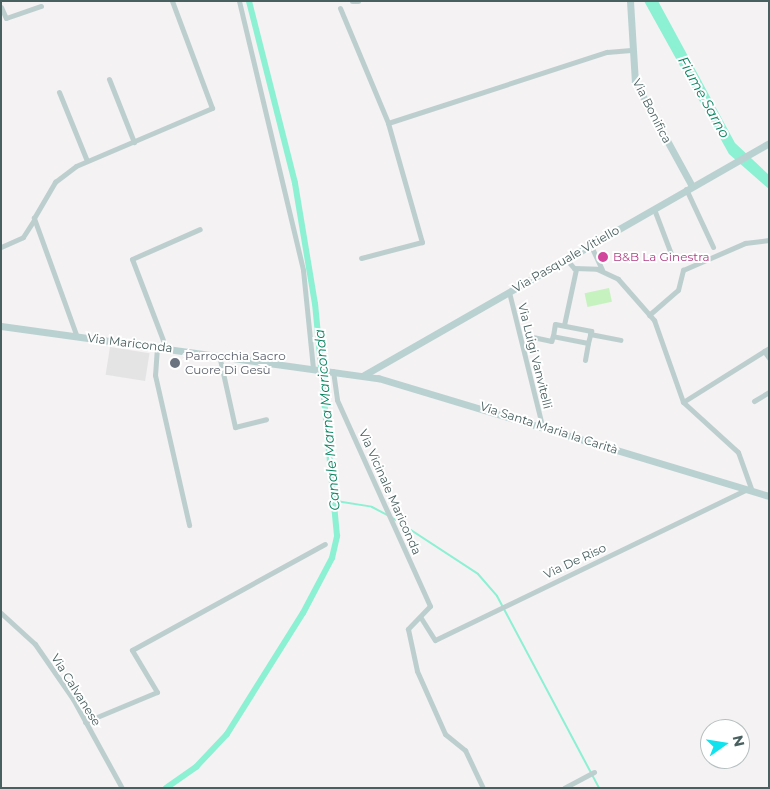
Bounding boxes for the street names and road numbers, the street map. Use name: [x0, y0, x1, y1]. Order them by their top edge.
street label: Via Bonifica: [630, 76, 674, 146]
street label: Via Pasquale Vitiello: [510, 223, 622, 295]
street label: Via Luigi Vanvitelli: [515, 302, 555, 410]
street label: Via Mariconda: [87, 331, 173, 355]
street label: Via Santa Maria la Carità: [478, 399, 620, 457]
street label: Via Vicinale Mariconda: [356, 427, 424, 557]
street label: Via De Riso: [542, 540, 608, 582]
street label: Via Calvanese: [48, 651, 104, 729]

